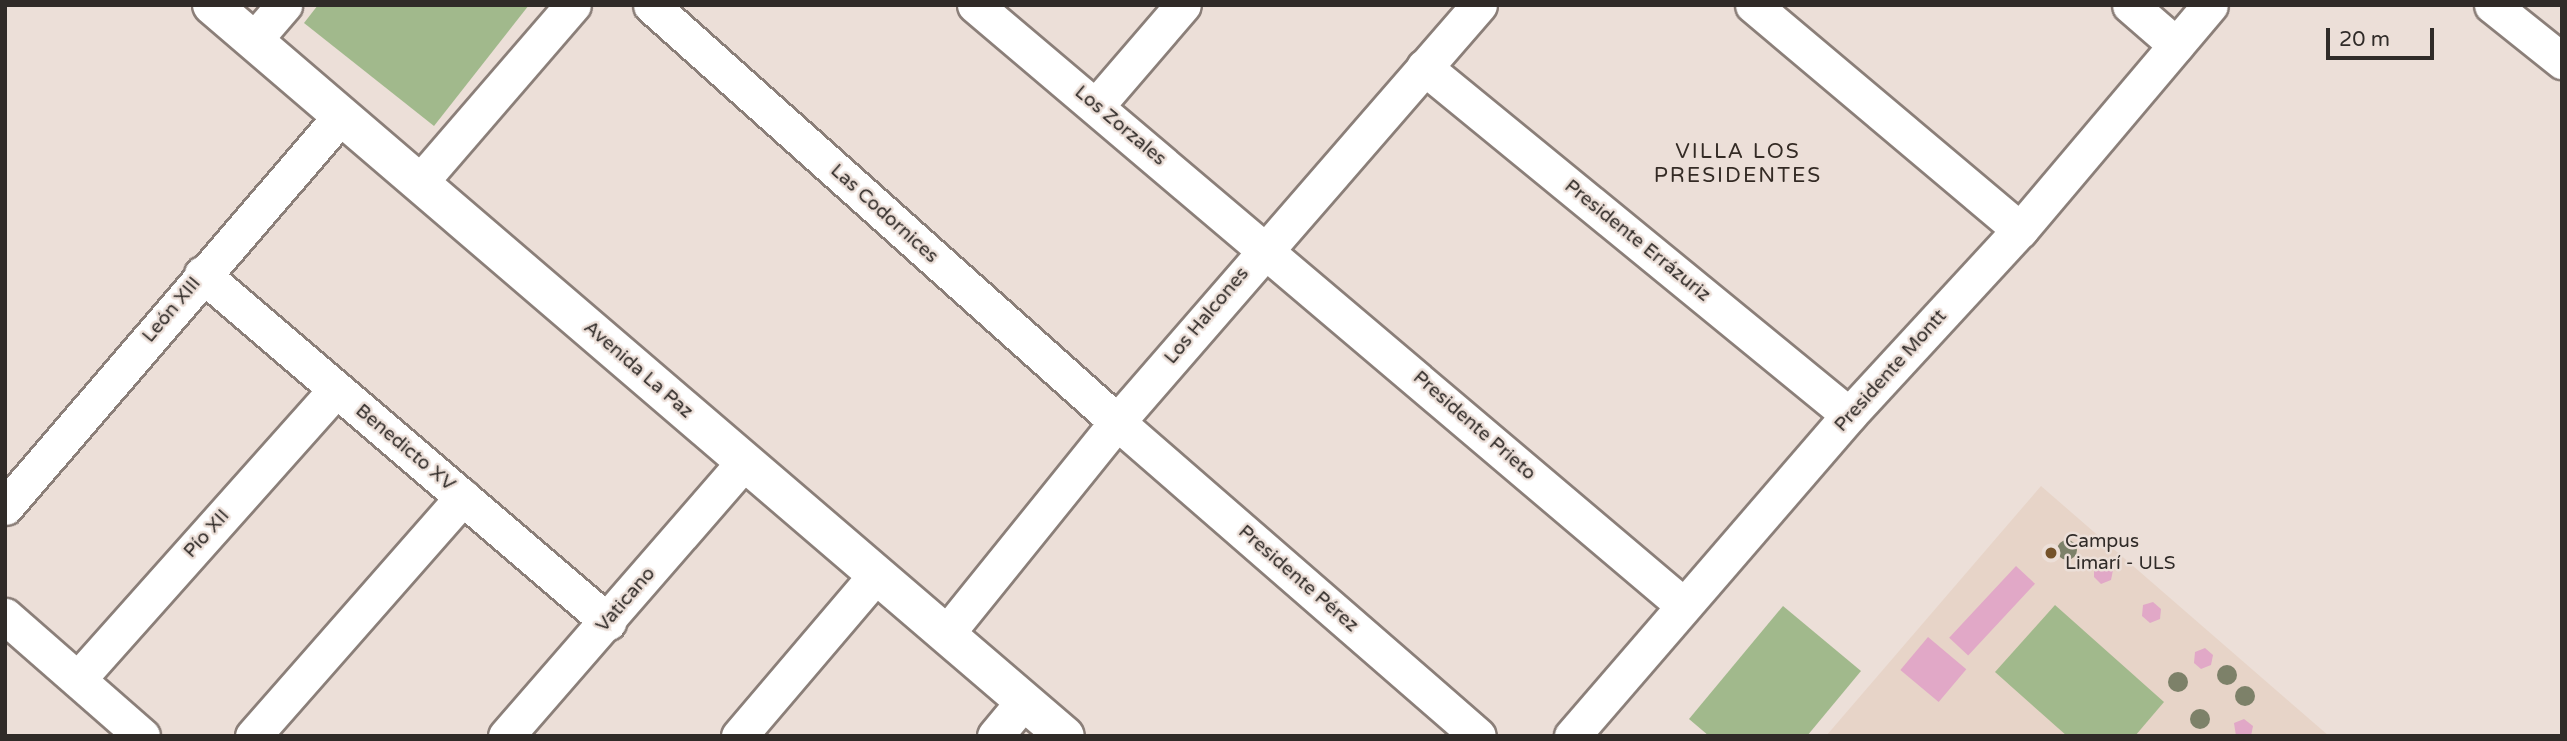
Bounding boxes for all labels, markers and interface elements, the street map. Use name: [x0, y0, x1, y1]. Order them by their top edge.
scale bar: [2329, 14, 2438, 58]
text: 20 m: [2339, 27, 2390, 52]
street label: Los Zorzales: [1070, 81, 1170, 171]
district label: VILLA LOS PRESIDENTES: [1655, 139, 1821, 189]
street label: Las Codornices: [825, 160, 943, 268]
street label: Presidente Errázuriz: [1560, 175, 1714, 307]
street label: Los Halcones: [1160, 263, 1254, 369]
street label: León XIII: [138, 273, 206, 347]
street label: Presidente Montt: [1830, 305, 1952, 437]
street label: Avenida La Paz: [579, 316, 697, 424]
street label: Presidente Prieto: [1408, 366, 1540, 486]
street label: Benedicto XV: [351, 400, 459, 496]
street label: Pío XII: [179, 505, 235, 563]
street label: Presidente Pérez: [1233, 521, 1363, 637]
place label: Campus Limarí - ULS: [2065, 531, 2175, 575]
marker: Campus Limarí - ULS: [2043, 545, 2059, 561]
street label: Vaticano: [592, 563, 660, 637]

